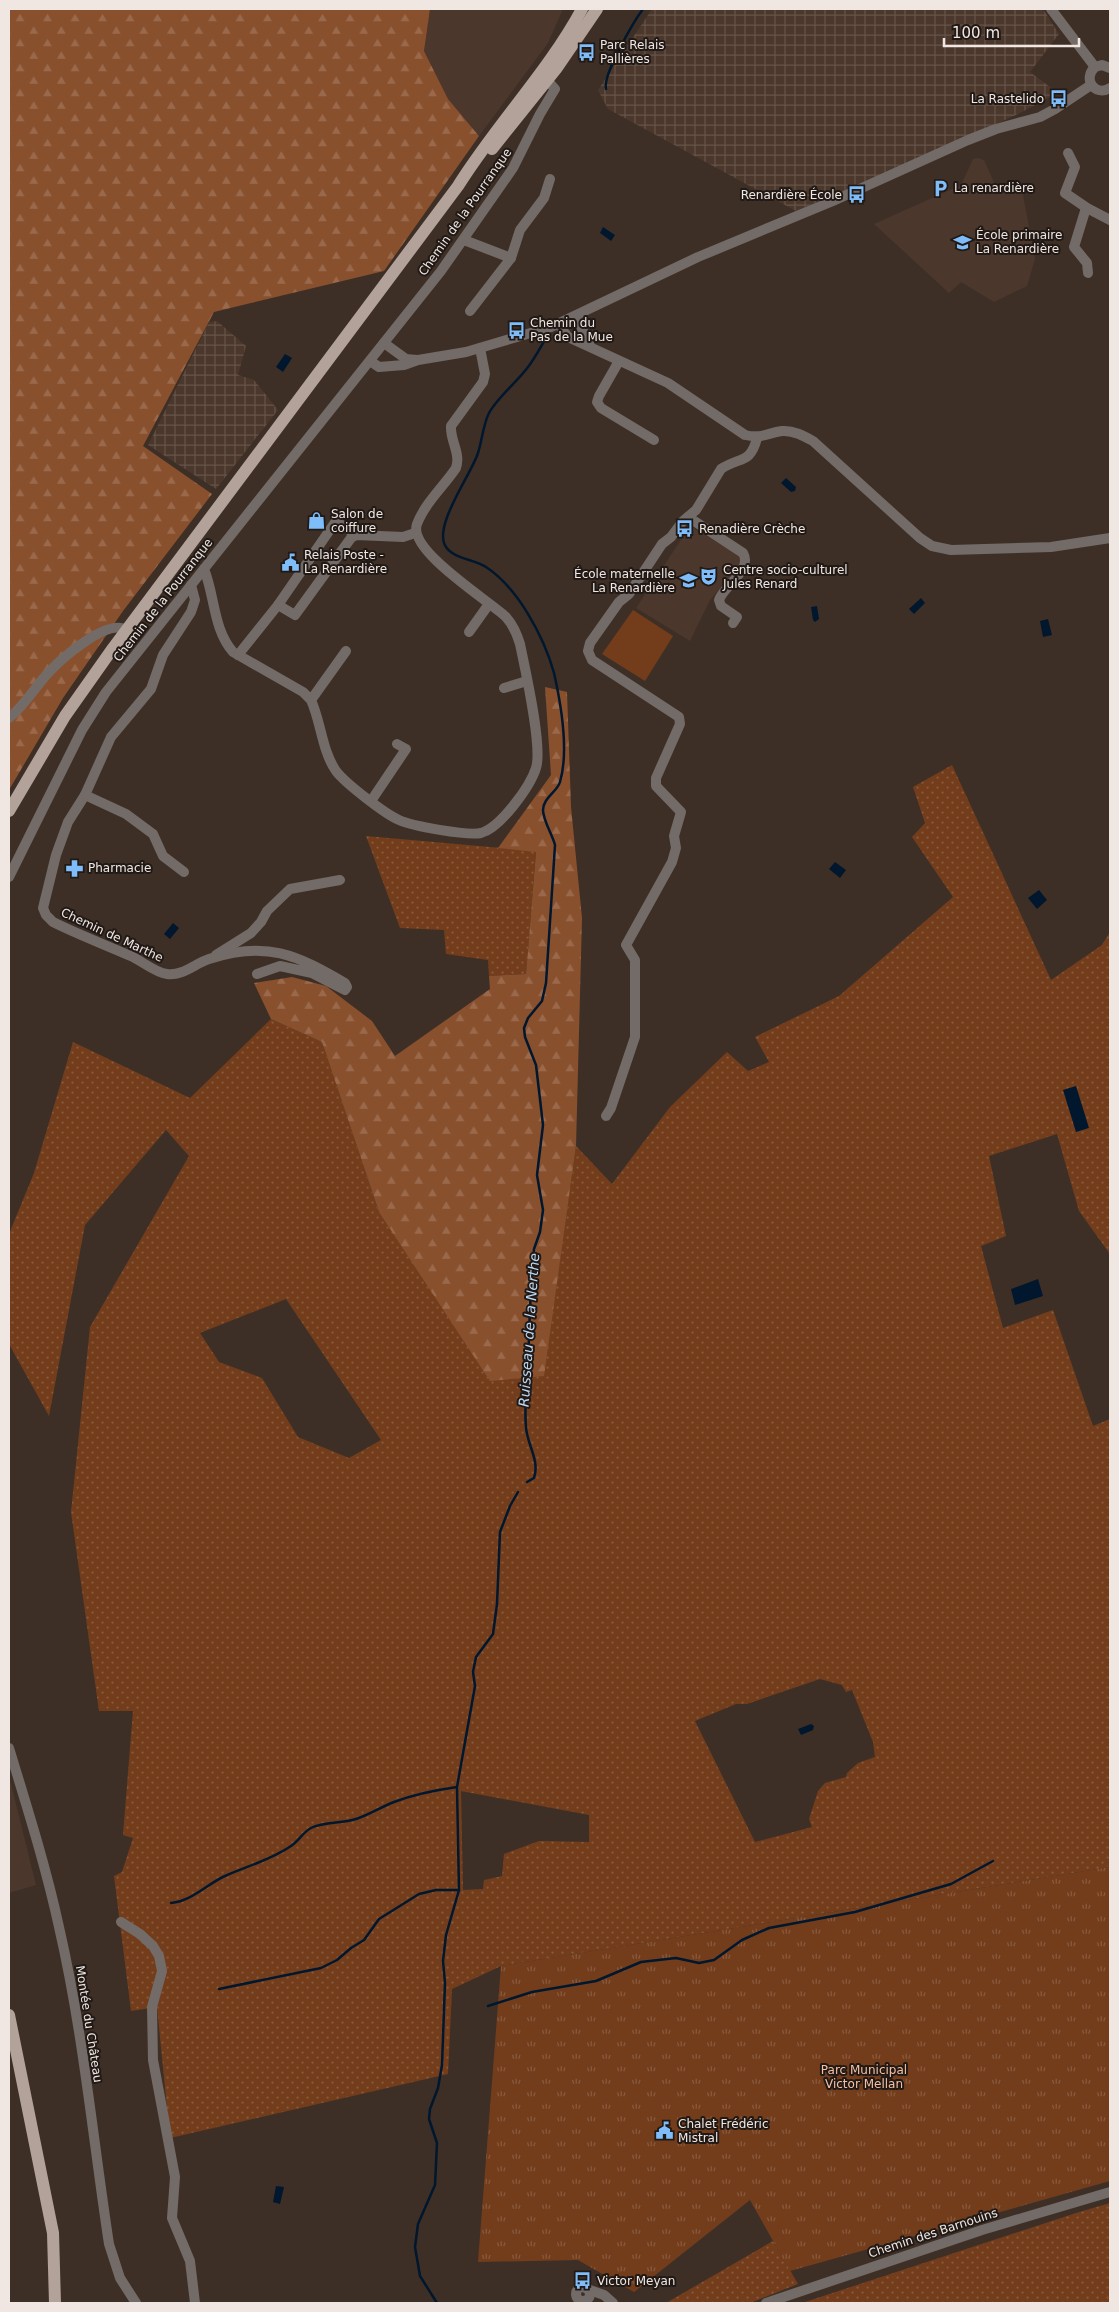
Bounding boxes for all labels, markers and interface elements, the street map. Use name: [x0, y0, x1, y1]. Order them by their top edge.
scale bar: [944, 15, 1079, 47]
text: 100 m: [952, 24, 1000, 42]
place label: Parc Relais Pallières: [600, 38, 665, 66]
bus stop icon: Parc Relais Pallières: [576, 42, 596, 62]
bus stop icon: La Rastelido: [1048, 89, 1068, 109]
place label: La Rastelido: [971, 92, 1044, 106]
street label: Chemin de la Pourranque: [416, 146, 514, 278]
parking icon: La renardière: [930, 178, 950, 198]
place label: La renardière: [954, 181, 1034, 195]
bus stop icon: Renardière École: [846, 185, 866, 205]
place label: Renardière École: [741, 187, 842, 202]
place label: École primaire La Renardière: [976, 227, 1062, 256]
school or university icon: École primaire La Renardière: [952, 232, 972, 252]
place label: Chemin du Pas de la Mue: [530, 316, 613, 344]
bus stop icon: Chemin du Pas de la Mue: [506, 320, 526, 340]
place label: Salon de coiffure: [331, 507, 383, 535]
shop icon: Salon de coiffure: [307, 511, 327, 531]
bus stop icon: Renadière Crèche: [675, 519, 695, 539]
place label: Renadière Crèche: [699, 522, 805, 536]
street label: Chemin de la Pourranque: [111, 536, 215, 664]
place label: Relais Poste - La Renardière: [304, 548, 387, 576]
public building icon: Relais Poste - La Renardière: [280, 552, 300, 572]
place label: Centre socio-culturel Jules Renard: [722, 563, 848, 591]
place label: École maternelle La Renardière: [574, 566, 675, 595]
theatre icon: Centre socio-culturel Jules Renard: [699, 567, 719, 587]
school or university icon: École maternelle La Renardière: [679, 571, 699, 591]
pharmacy icon: Pharmacie: [64, 858, 84, 878]
place label: Pharmacie: [88, 861, 151, 875]
street label: Chemin de Marthe: [59, 905, 165, 965]
water label: Ruisseau de la Nerthe: [516, 1252, 542, 1408]
street label: Montée du Château: [73, 1965, 105, 2083]
park label: Parc Municipal Victor Mellan: [821, 2063, 907, 2091]
place label: Chalet Frédéric Mistral: [678, 2117, 769, 2145]
public building icon: Chalet Frédéric Mistral: [654, 2121, 674, 2141]
street label: Chemin des Barnouins: [867, 2205, 999, 2261]
bus stop icon: Victor Meyan: [573, 2271, 593, 2291]
place label: Victor Meyan: [597, 2274, 675, 2288]

